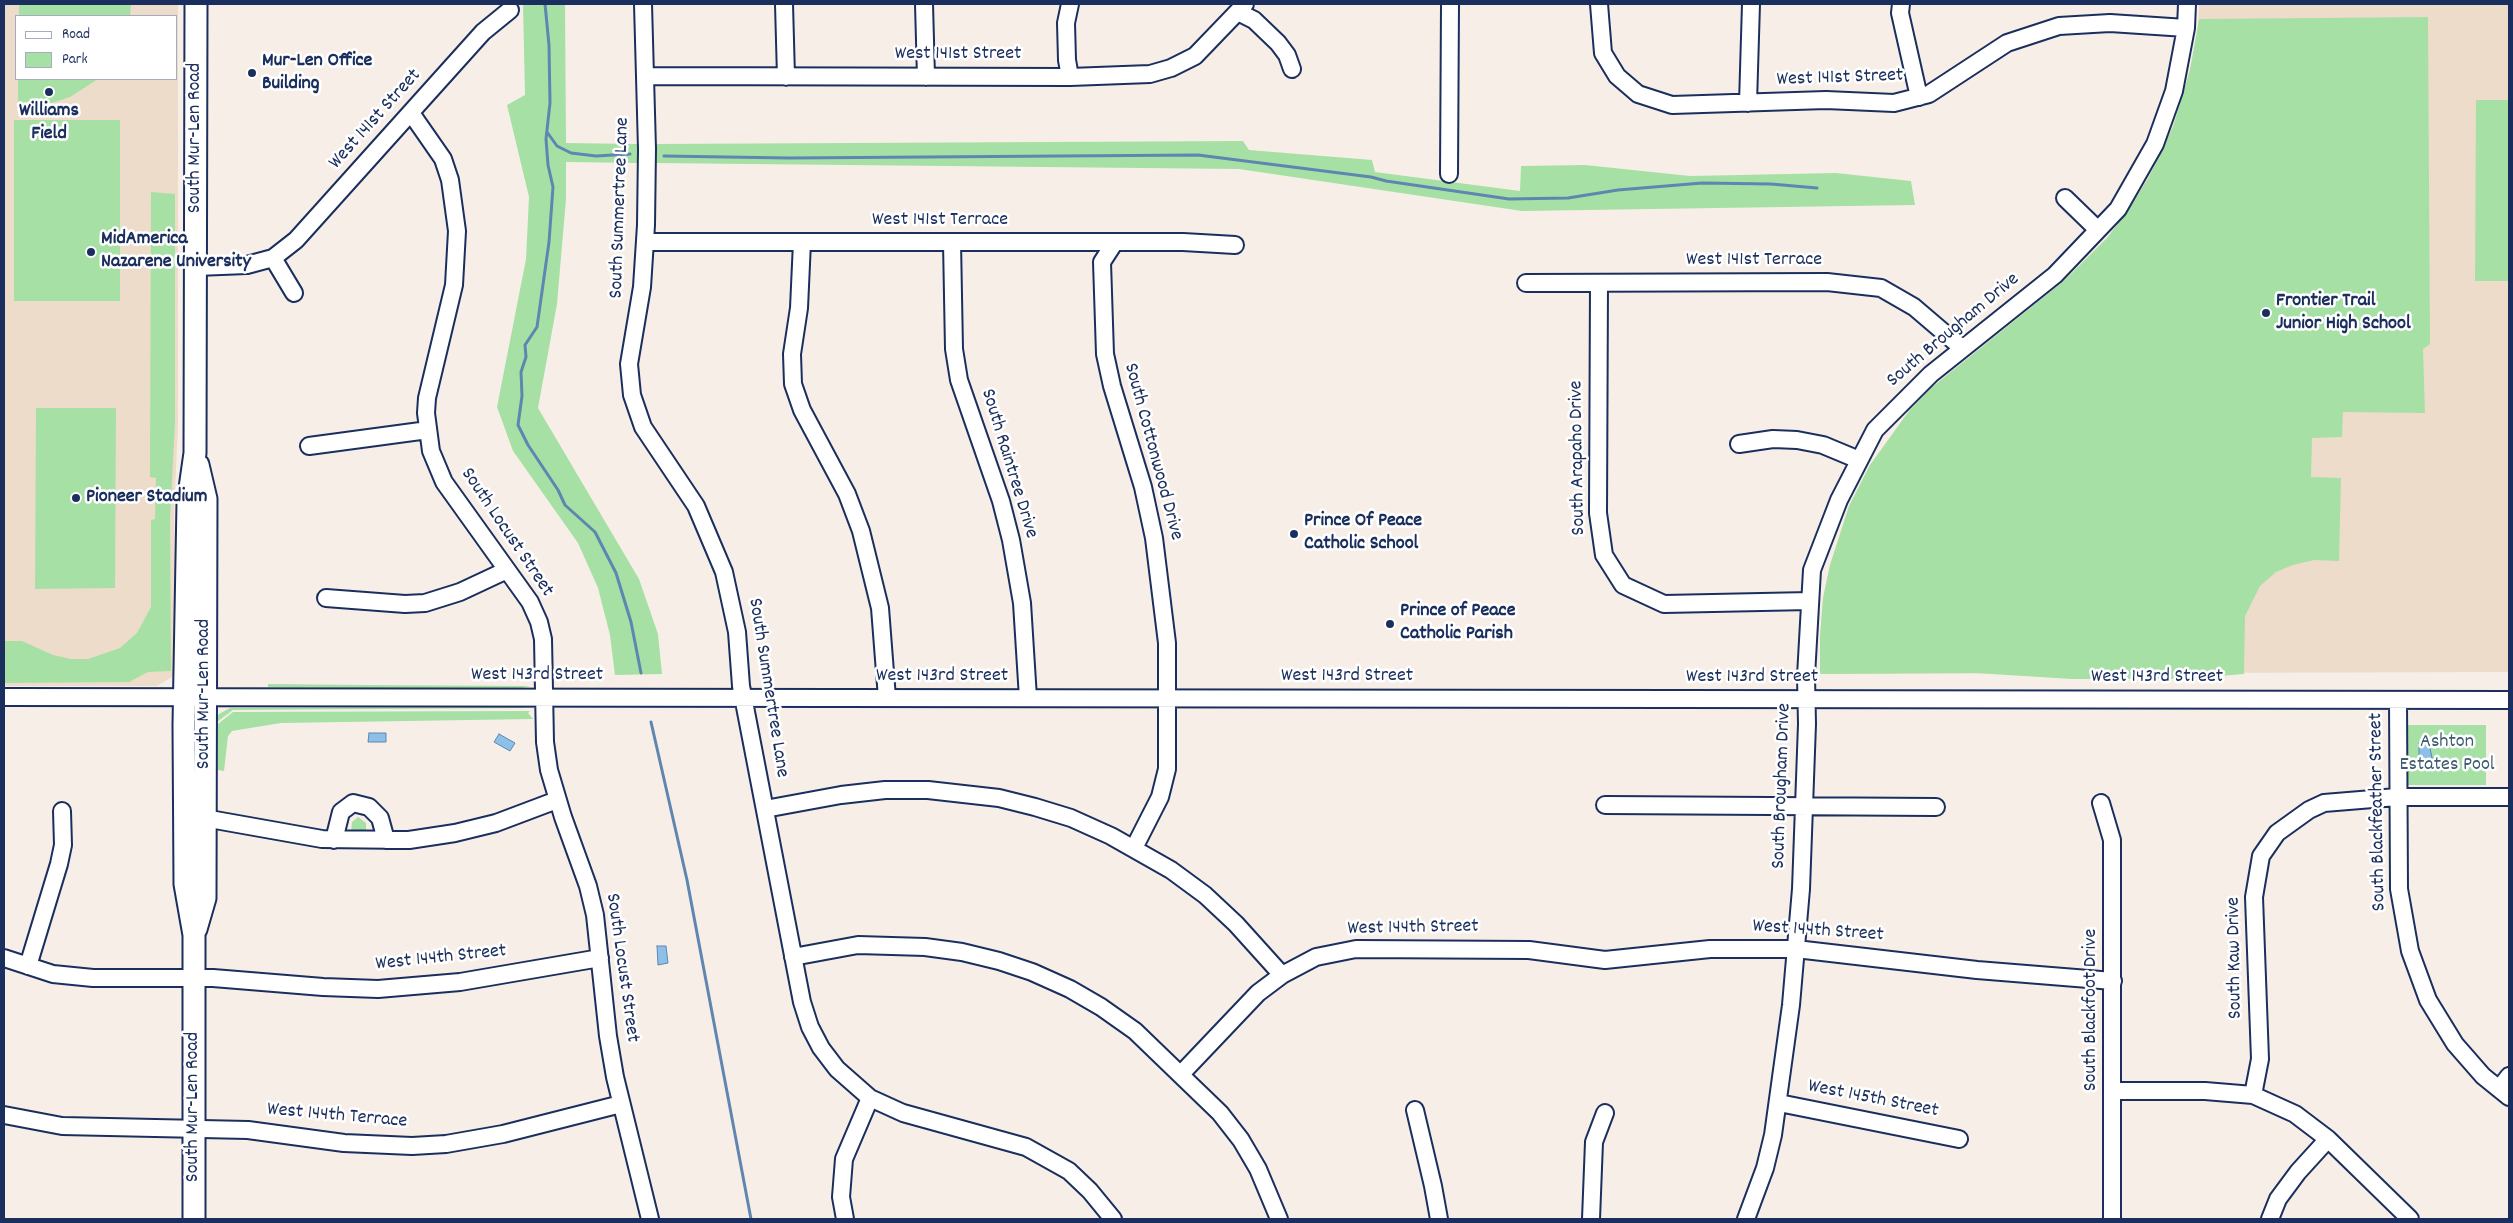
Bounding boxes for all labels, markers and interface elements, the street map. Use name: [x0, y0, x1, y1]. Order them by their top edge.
legend: [15, 15, 178, 80]
text: Road: [62, 24, 90, 46]
street label: West 141st Street: [895, 43, 1021, 67]
text: Park: [62, 49, 88, 71]
place label: Mur-Len Office Building: [262, 50, 372, 97]
street label: South Mur-Len Road: [184, 63, 208, 213]
street label: West 141st Street: [325, 65, 427, 175]
street label: West 141st Street: [1776, 65, 1904, 93]
marker: Mur-Len Office Building: [246, 67, 258, 79]
marker: Williams Field: [43, 86, 55, 98]
place label: Williams Field: [19, 100, 79, 147]
street label: South Summertree Lane: [606, 117, 636, 299]
street label: West 141st Terrace: [872, 209, 1008, 233]
place label: MidAmerica Nazarene University: [101, 228, 251, 275]
marker: MidAmerica Nazarene University: [85, 246, 97, 258]
street label: West 141st Terrace: [1686, 249, 1822, 273]
street label: South Brougham Drive: [1883, 268, 2025, 394]
place label: Frontier Trail Junior High School: [2276, 290, 2411, 337]
marker: Frontier Trail Junior High School: [2260, 307, 2272, 319]
street label: South Cottonwood Drive: [1117, 361, 1187, 543]
street label: South Arapaho Drive: [1566, 380, 1592, 536]
street label: South Raintree Drive: [974, 386, 1042, 542]
street label: South Locust Street: [454, 464, 558, 602]
place label: Pioneer Stadium: [86, 486, 207, 510]
marker: Pioneer Stadium: [70, 492, 82, 504]
place label: Prince Of Peace Catholic School: [1304, 510, 1422, 557]
marker: Prince Of Peace Catholic School: [1288, 528, 1300, 540]
street label: South Summertree Lane: [741, 597, 793, 779]
place label: Prince of Peace Catholic Parish: [1400, 600, 1515, 647]
marker: Prince of Peace Catholic Parish: [1384, 618, 1396, 630]
street label: South Mur-Len Road: [193, 619, 217, 769]
street label: West 143rd Street: [471, 664, 603, 688]
street label: West 143rd Street: [876, 665, 1008, 689]
street label: West 143rd Street: [1281, 665, 1413, 689]
street label: West 143rd Street: [1686, 666, 1818, 690]
street label: West 143rd Street: [2091, 666, 2223, 690]
street label: South Brougham Drive: [1768, 703, 1798, 869]
street label: South Blackfeather Street: [2365, 713, 2393, 911]
park label: Ashton Estates Pool: [2399, 731, 2495, 778]
street label: South Locust Street: [599, 892, 643, 1044]
street label: South Kaw Drive: [2223, 897, 2249, 1019]
street label: West 144th Street: [1752, 915, 1884, 949]
street label: West 144th Street: [1347, 916, 1479, 942]
street label: South Blackfoot Drive: [2080, 929, 2104, 1091]
street label: West 144th Street: [374, 940, 508, 978]
street label: South Mur-Len Road: [182, 1032, 206, 1182]
street label: West 145th Street: [1806, 1076, 1940, 1124]
street label: West 144th Terrace: [266, 1099, 408, 1135]

